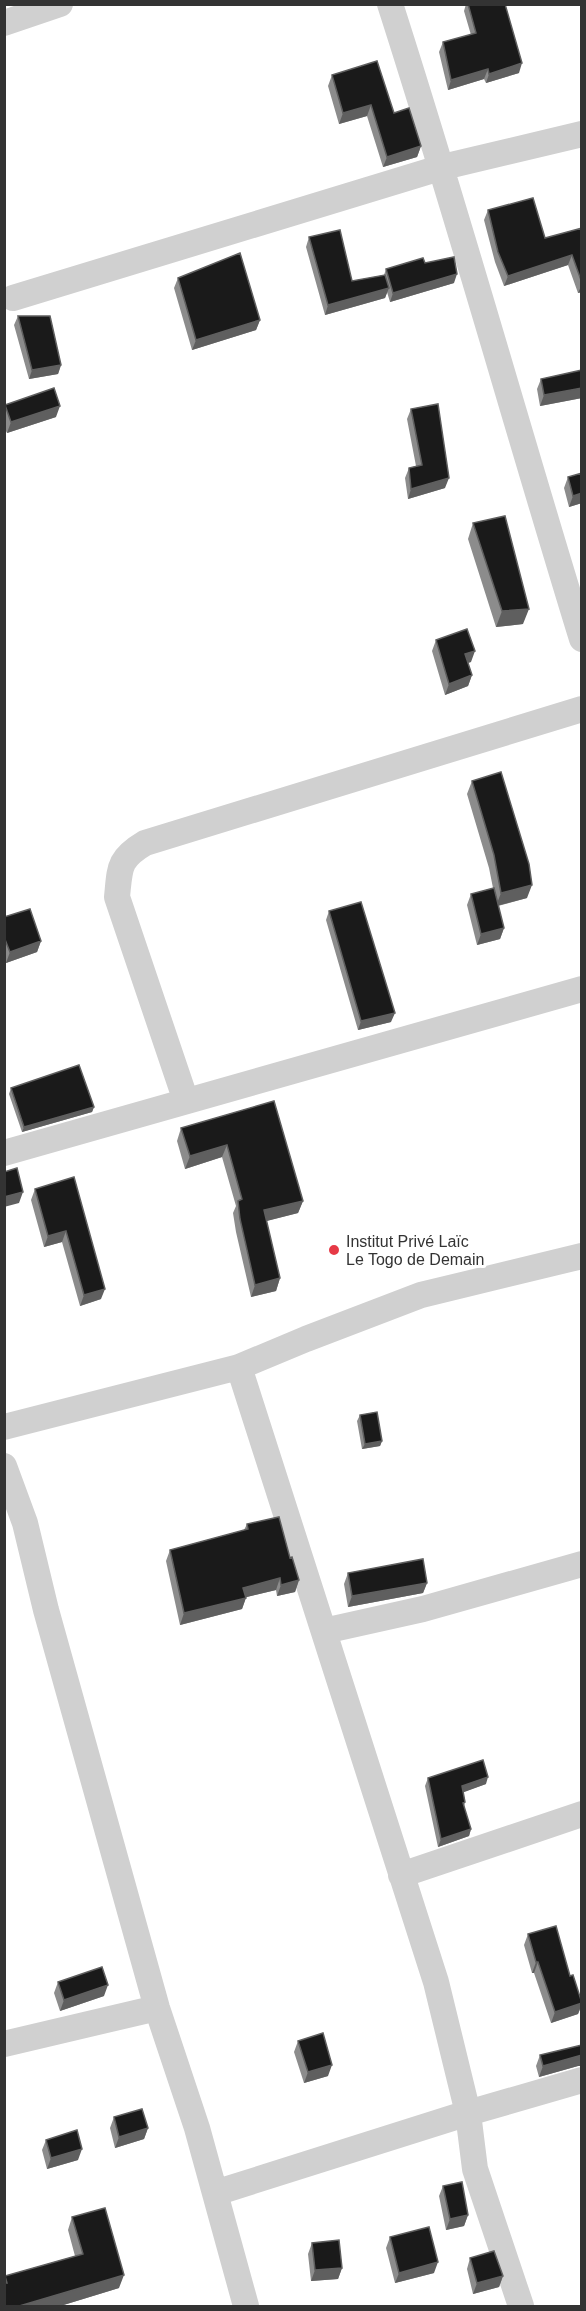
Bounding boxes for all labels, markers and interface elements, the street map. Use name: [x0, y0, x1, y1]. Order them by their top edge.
place label: Institut Privé Laïc Le Togo de Demain: [346, 1233, 484, 1268]
marker: Institut Privé Laïc Le Togo de Demain: [327, 1243, 341, 1257]

